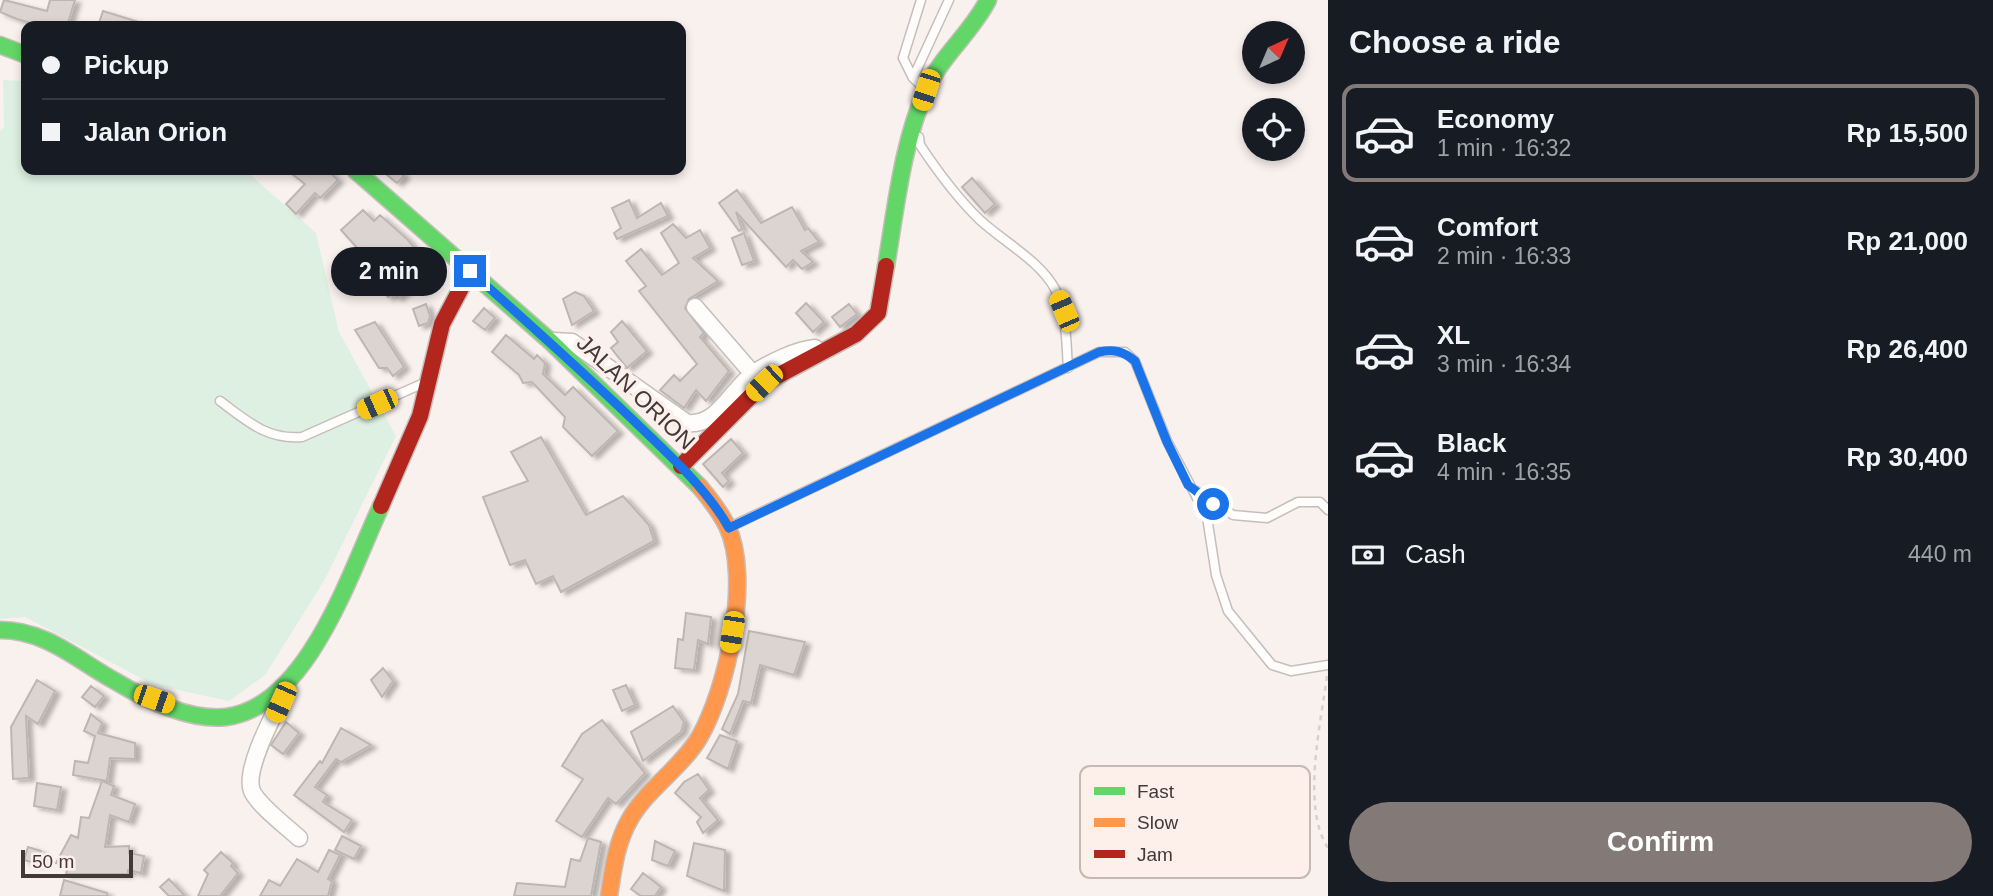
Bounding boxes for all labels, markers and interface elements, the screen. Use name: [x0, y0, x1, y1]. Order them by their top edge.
north arrow: [1242, 21, 1306, 84]
map controls: [1242, 21, 1305, 161]
text: Choose a ride: [1349, 24, 1561, 60]
text: Pickup: [84, 50, 169, 80]
car: [910, 67, 943, 113]
button: locate: [1242, 98, 1305, 161]
icon: car: [1353, 102, 1416, 165]
text: Economy: [1437, 104, 1554, 134]
text: Jalan Orion: [84, 117, 227, 147]
text: Rp 15,500: [1847, 118, 1968, 148]
text: 1 min · 16:32: [1437, 135, 1571, 161]
icon: car: [1353, 210, 1416, 273]
text: Comfort: [1437, 212, 1538, 242]
text: Rp 21,000: [1847, 226, 1968, 256]
text: 2 min · 16:33: [1437, 243, 1571, 269]
callout: 2 min: [330, 246, 446, 296]
route end: [454, 255, 486, 287]
text: 2 min: [359, 258, 419, 284]
car: [1047, 288, 1082, 334]
icon: car: [1353, 318, 1416, 381]
text: XL: [1437, 320, 1470, 350]
street label: JALAN ORION: [572, 329, 700, 455]
text: Rp 26,400: [1847, 334, 1968, 364]
text: 3 min · 16:34: [1437, 351, 1571, 377]
car: [742, 361, 787, 405]
car: [354, 386, 401, 422]
icon: car: [1353, 426, 1416, 489]
text: Black: [1437, 428, 1506, 458]
text: Rp 30,400: [1847, 442, 1968, 472]
text: 4 min · 16:35: [1437, 459, 1571, 485]
route start: [1197, 488, 1229, 520]
icon: cash: [1349, 536, 1387, 574]
text: Cash: [1405, 539, 1466, 569]
text: 440 m: [1908, 541, 1972, 567]
car: [719, 610, 746, 654]
car: [263, 679, 300, 725]
car: [131, 682, 178, 716]
legend: [1080, 766, 1310, 878]
text: Fast: [1137, 781, 1175, 802]
button: Confirm: [1349, 802, 1972, 882]
text: Slow: [1137, 812, 1178, 833]
text: Jam: [1137, 844, 1173, 865]
scale bar: [21, 847, 133, 879]
text: 50 m: [32, 851, 74, 872]

